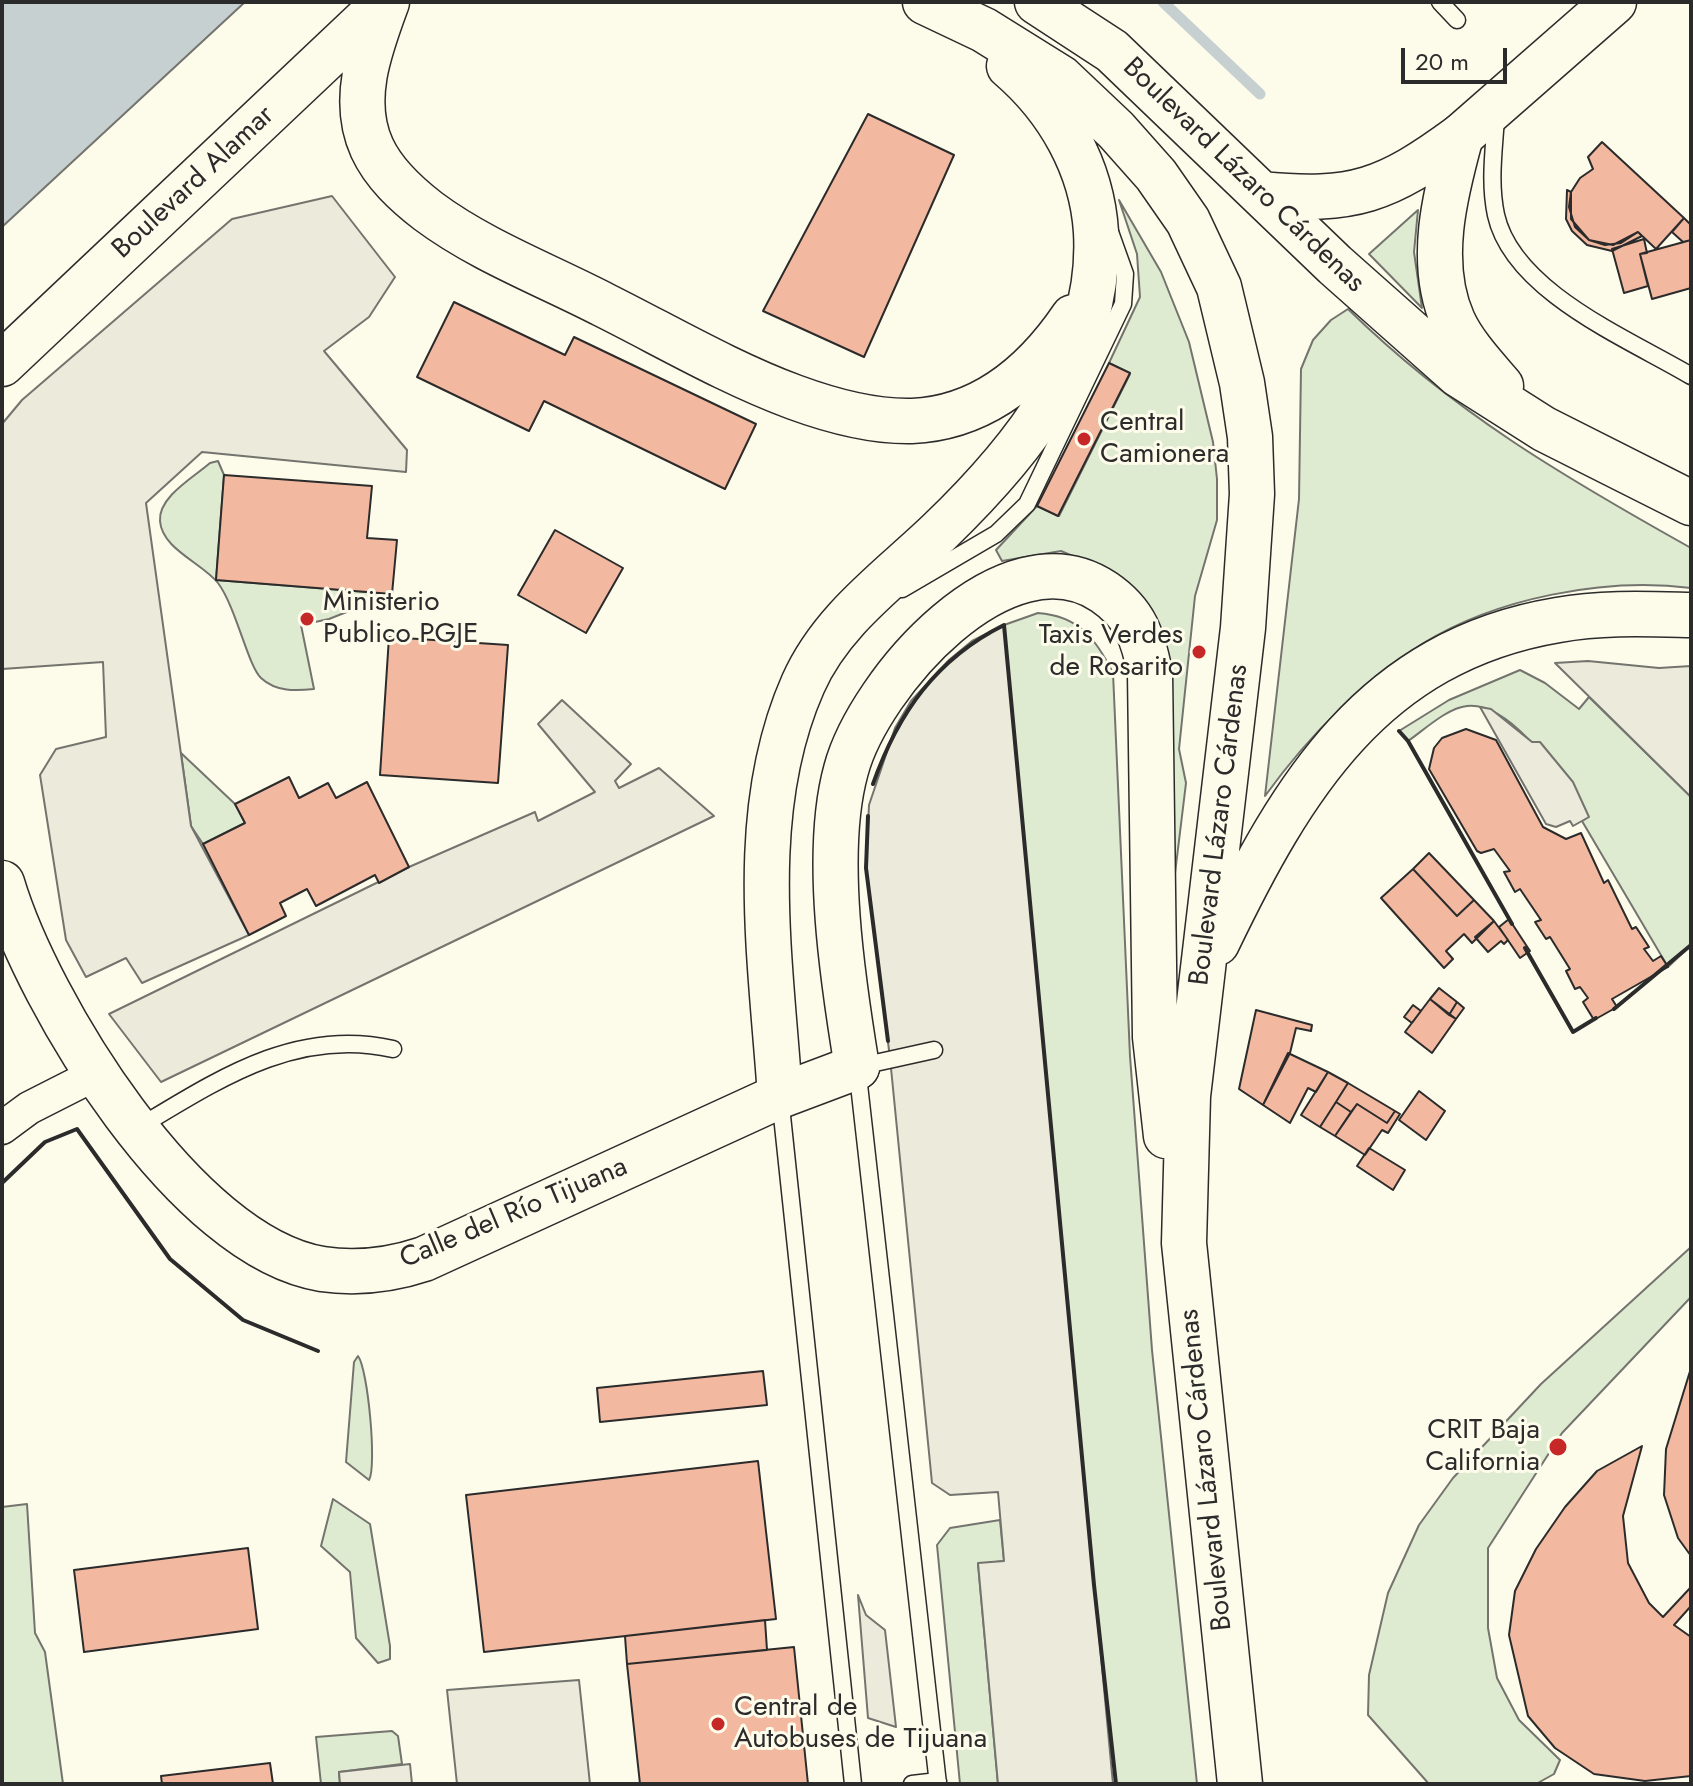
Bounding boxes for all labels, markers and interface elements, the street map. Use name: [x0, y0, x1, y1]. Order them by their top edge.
scale bar: [1405, 32, 1511, 82]
text: 20 m: [1415, 44, 1469, 79]
street label: Boulevard Lázaro Cárdenas: [1115, 52, 1371, 300]
street label: Boulevard Alamar: [106, 99, 282, 267]
place label: Central Camionera: [1100, 406, 1229, 472]
marker: Central Camionera: [1075, 430, 1093, 448]
place label: Ministerio Publico PGJE: [323, 586, 478, 652]
marker: Ministerio Publico PGJE: [298, 610, 316, 628]
place label: Taxis Verdes de Rosarito: [1039, 619, 1183, 685]
marker: Taxis Verdes de Rosarito: [1190, 643, 1208, 661]
street label: Boulevard Lázaro Cárdenas: [1184, 662, 1256, 988]
street label: Calle del Río Tijuana: [395, 1151, 633, 1277]
street label: Boulevard Lázaro Cárdenas: [1173, 1307, 1241, 1633]
place label: CRIT Baja California: [1425, 1414, 1540, 1480]
marker: CRIT Baja California: [1547, 1436, 1569, 1458]
place label: Central de Autobuses de Tijuana: [734, 1691, 987, 1757]
marker: Central de Autobuses de Tijuana: [709, 1715, 727, 1733]

